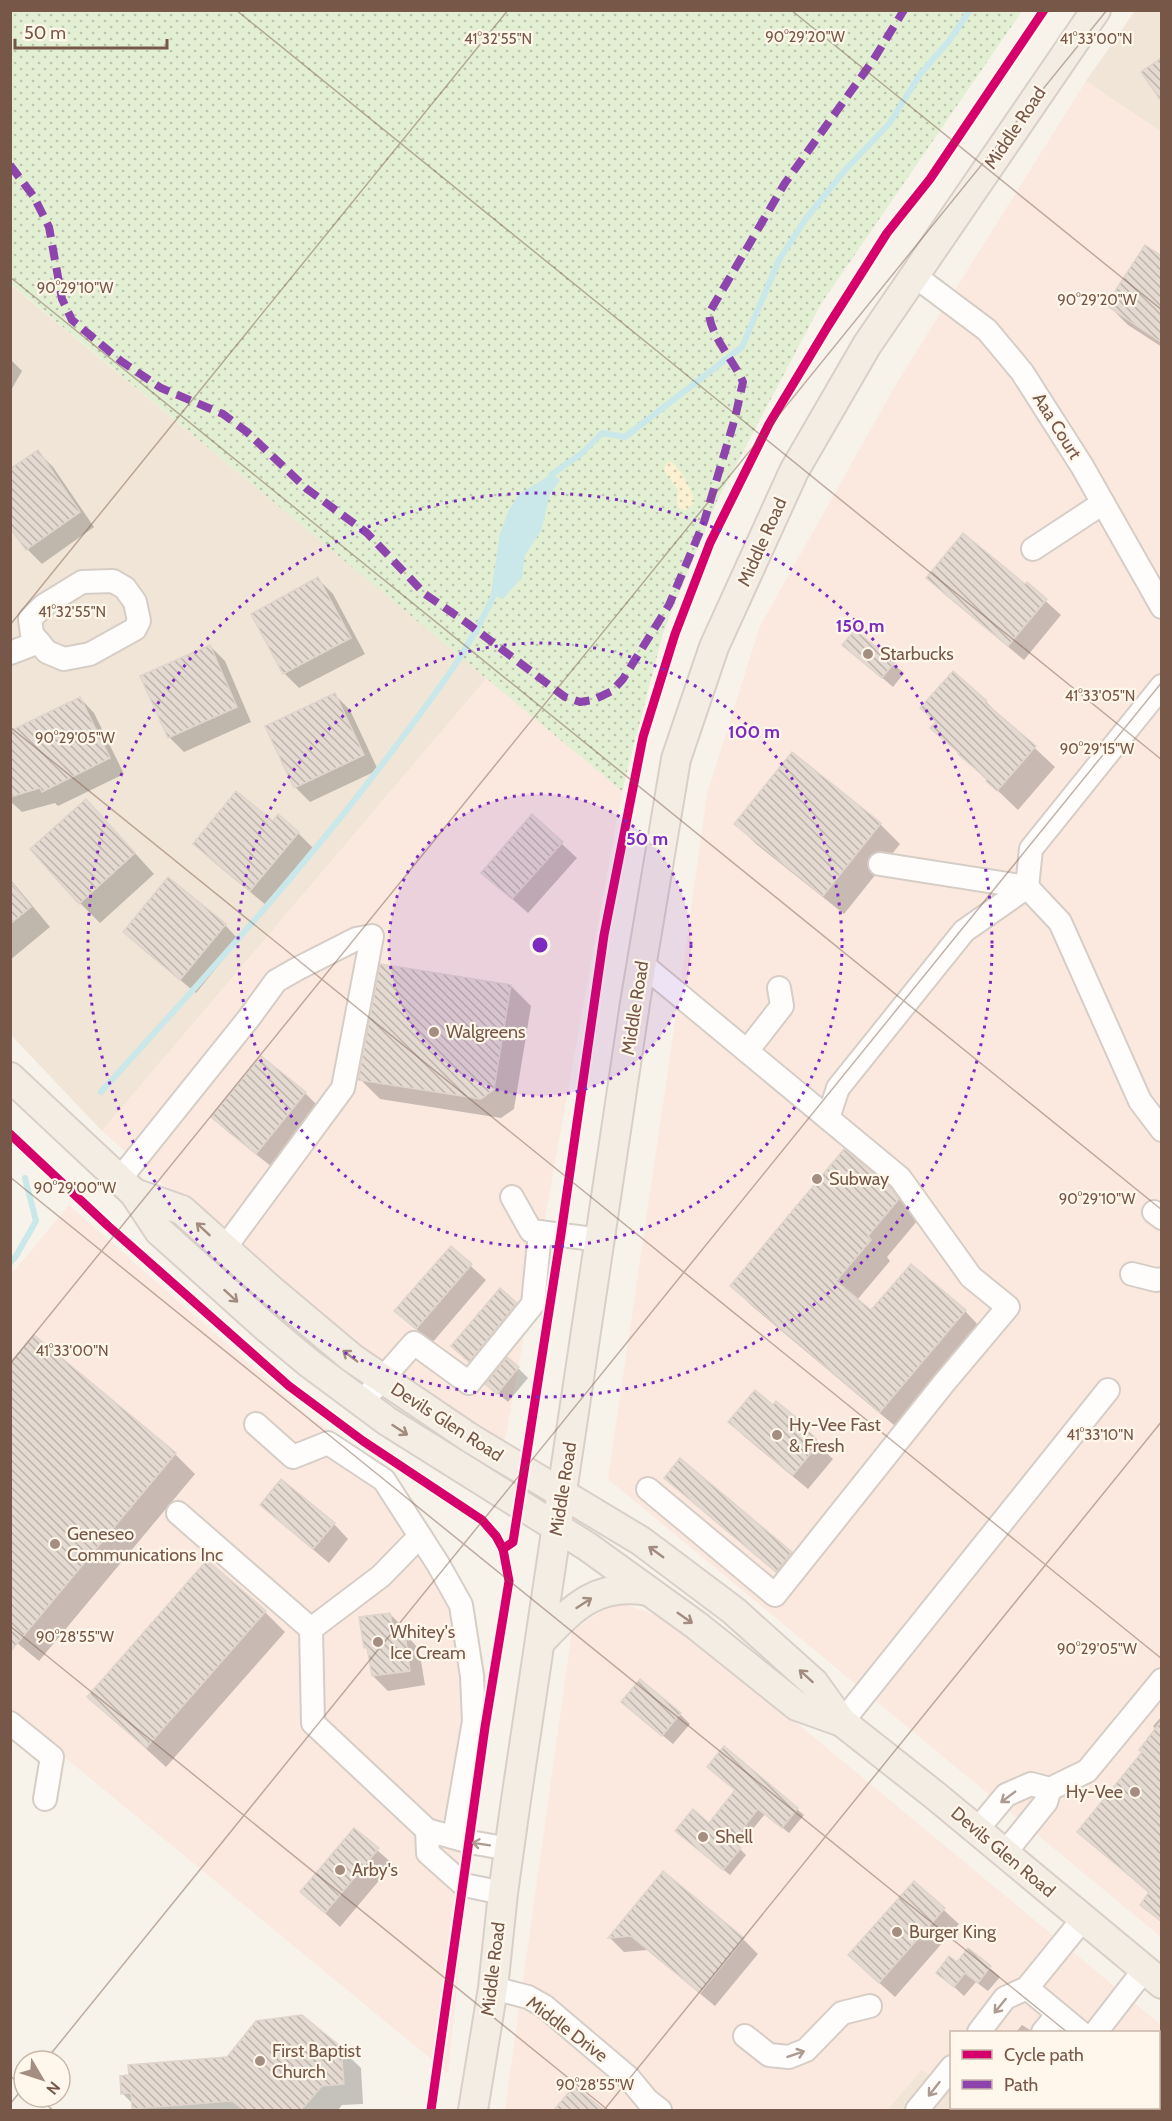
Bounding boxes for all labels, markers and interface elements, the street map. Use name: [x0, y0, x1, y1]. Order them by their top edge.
scale bar: [15, 12, 166, 50]
text: 50 m: [24, 22, 66, 44]
text: 90°29'20"W: [765, 28, 846, 46]
text: 41°32'55"N: [464, 30, 532, 48]
text: 41°33'00"N: [1059, 30, 1133, 48]
street label: Middle Road: [979, 83, 1051, 173]
text: 90°29'10"W: [37, 279, 114, 297]
text: 90°29'20"W: [1057, 291, 1138, 309]
street label: Aaa Court: [1028, 389, 1086, 463]
street label: Middle Road: [733, 494, 791, 590]
text: 41°32'55"N: [38, 603, 106, 621]
text: 150 m: [836, 615, 884, 637]
place label: Starbucks: [880, 643, 954, 665]
marker: Starbucks: [861, 647, 875, 661]
text: 41°33'05"N: [1065, 687, 1135, 705]
text: 100 m: [728, 721, 780, 743]
text: 90°29'05"W: [35, 729, 116, 747]
text: 90°29'15"W: [1060, 740, 1135, 758]
text: 50 m: [626, 828, 668, 850]
centre of rings: [530, 935, 550, 955]
street label: Middle Road: [617, 960, 653, 1056]
place label: Walgreens: [446, 1021, 526, 1043]
marker: Walgreens: [427, 1025, 441, 1039]
place label: Subway: [829, 1168, 889, 1190]
marker: Subway: [810, 1172, 824, 1186]
text: 90°29'00"W: [34, 1179, 117, 1197]
text: 90°29'10"W: [1059, 1190, 1136, 1208]
one-way arrow: [195, 1222, 210, 1236]
one-way arrow: [223, 1289, 238, 1303]
text: 41°33'00"N: [35, 1342, 109, 1360]
one-way arrow: [343, 1350, 359, 1363]
street label: Devils Glen Road: [387, 1378, 507, 1466]
place label: Hy-Vee Fast & Fresh: [789, 1414, 881, 1457]
one-way arrow: [391, 1424, 408, 1436]
text: 41°33'10"N: [1066, 1426, 1134, 1444]
marker: Hy-Vee Fast & Fresh: [770, 1428, 784, 1442]
street label: Middle Road: [545, 1441, 581, 1537]
place label: Geneseo Communications Inc: [67, 1523, 223, 1566]
marker: Geneseo Communications Inc: [48, 1537, 62, 1551]
one-way arrow: [648, 1546, 664, 1558]
one-way arrow: [575, 1597, 592, 1610]
one-way arrow: [677, 1612, 693, 1624]
place label: Whitey's Ice Cream: [390, 1621, 466, 1664]
text: 90°28'55"W: [36, 1628, 115, 1646]
marker: Whitey's Ice Cream: [371, 1635, 385, 1649]
text: 90°29'05"W: [1057, 1640, 1138, 1658]
one-way arrow: [799, 1669, 814, 1683]
place label: Hy-Vee: [1066, 1781, 1123, 1803]
marker: Hy-Vee: [1128, 1785, 1142, 1799]
one-way arrow: [1000, 1791, 1016, 1803]
street label: Devils Glen Road: [946, 1802, 1060, 1902]
place label: Shell: [715, 1826, 754, 1848]
marker: Shell: [696, 1830, 710, 1844]
one-way arrow: [472, 1838, 491, 1849]
place label: Arby's: [352, 1859, 398, 1881]
marker: Arby's: [333, 1863, 347, 1877]
street label: Middle Road: [476, 1921, 510, 2017]
place label: Burger King: [909, 1921, 997, 1943]
marker: Burger King: [890, 1925, 904, 1939]
street label: Middle Drive: [522, 1991, 612, 2067]
one-way arrow: [993, 1998, 1006, 2014]
legend: [950, 2031, 1160, 2109]
place label: First Baptist Church: [272, 2040, 361, 2083]
text: Cycle path: [1004, 2044, 1084, 2066]
one-way arrow: [786, 2047, 805, 2058]
north arrow: [12, 2049, 72, 2109]
marker: First Baptist Church: [253, 2054, 267, 2068]
text: Path: [1004, 2074, 1038, 2096]
text: 90°28'55"W: [556, 2076, 635, 2094]
text: N: [42, 2078, 64, 2098]
one-way arrow: [928, 2081, 941, 2097]

